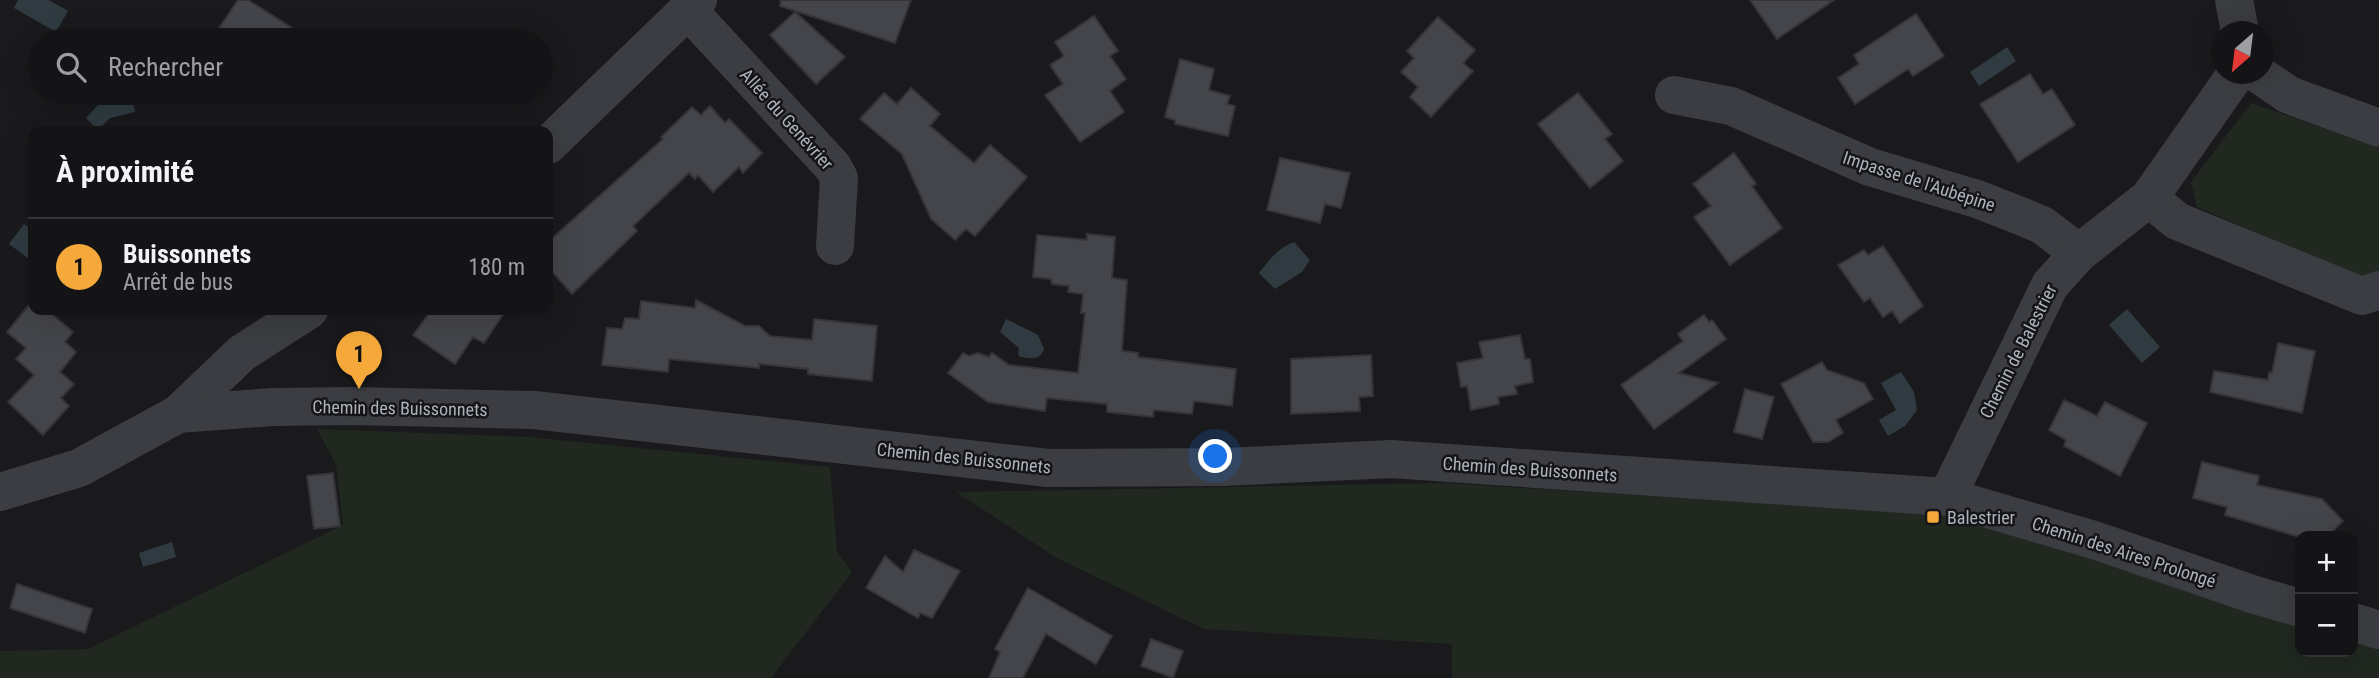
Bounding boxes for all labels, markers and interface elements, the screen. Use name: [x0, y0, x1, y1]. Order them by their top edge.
north arrow: [2211, 21, 2274, 84]
search box: [28, 28, 553, 105]
icon: search: [52, 48, 90, 86]
text: Rechercher: [108, 52, 223, 82]
street label: Allée du Genévrier: [736, 64, 838, 174]
street label: Impasse de l'Aubépine: [1840, 146, 1998, 216]
text: À proximité: [56, 154, 194, 189]
text: Buissonnets: [123, 239, 251, 269]
text: 1: [73, 254, 85, 281]
text: 180 m: [468, 254, 525, 281]
text: Arrêt de bus: [123, 269, 233, 296]
street label: Chemin de Balestrier: [1975, 280, 2061, 421]
pin: 1: [336, 331, 382, 389]
street label: Chemin des Buissonnets: [312, 396, 488, 420]
street label: Chemin des Buissonnets: [876, 438, 1052, 478]
your location: [1198, 439, 1232, 473]
street label: Chemin des Buissonnets: [1442, 452, 1618, 486]
place label: Balestrier: [1947, 507, 2016, 528]
marker: Balestrier: [1925, 509, 1941, 525]
street label: Chemin des Aires Prolongé: [2030, 512, 2218, 592]
map controls: [2295, 531, 2358, 657]
button: +: [2295, 531, 2358, 594]
button: −: [2295, 594, 2358, 657]

